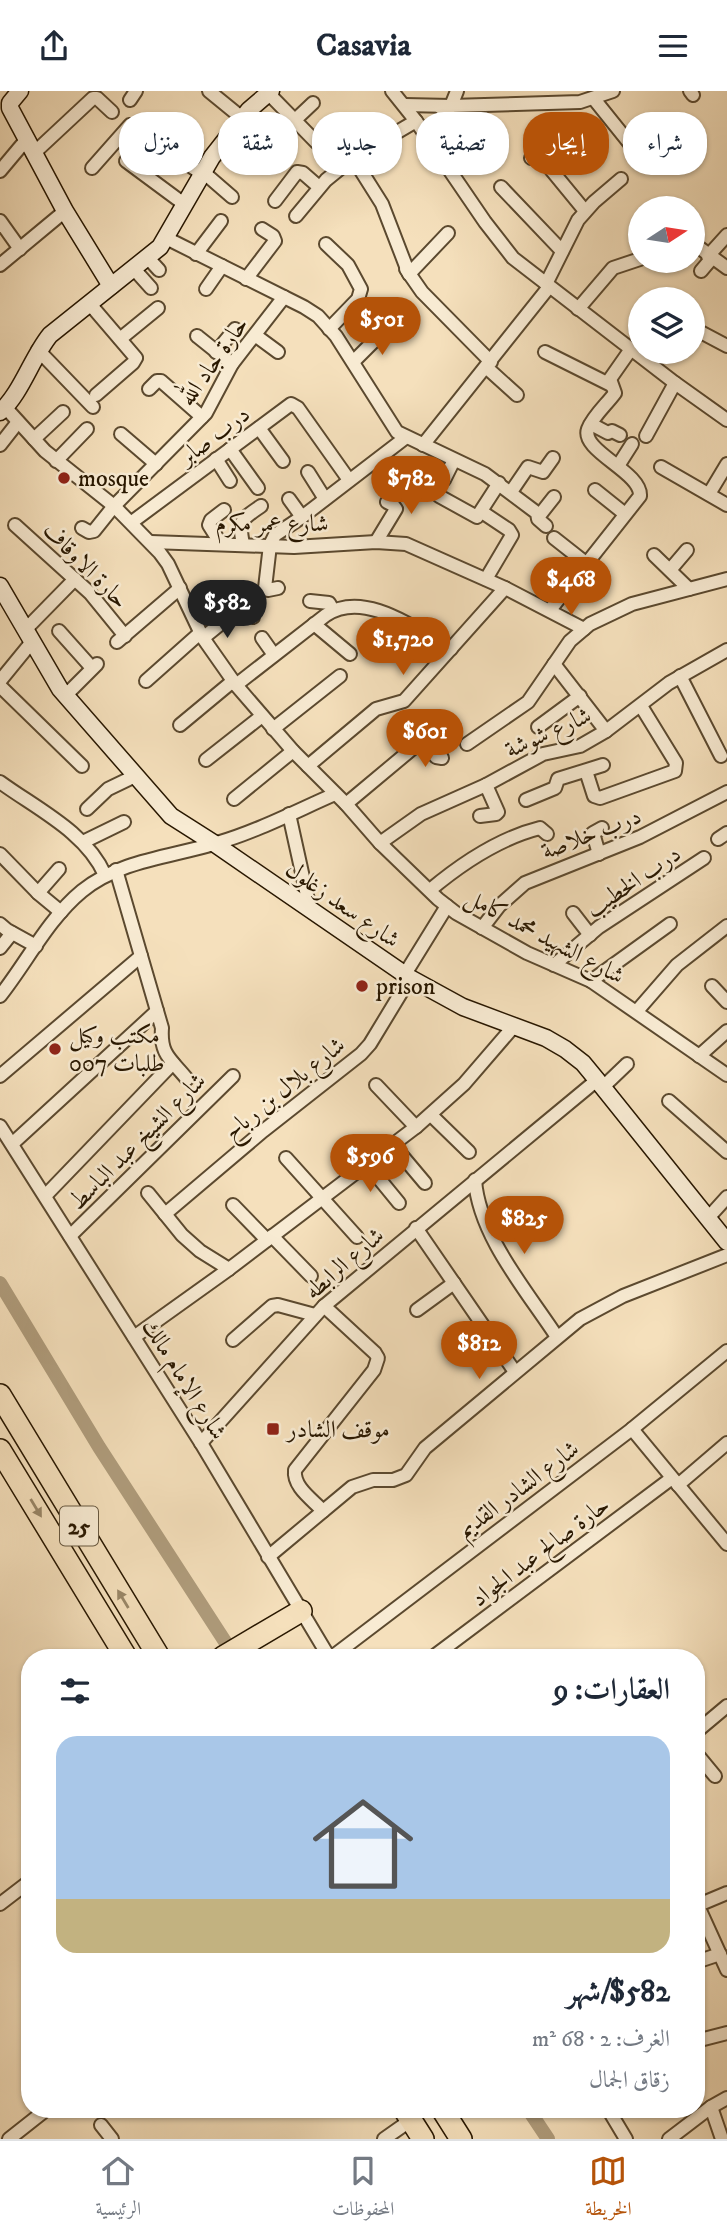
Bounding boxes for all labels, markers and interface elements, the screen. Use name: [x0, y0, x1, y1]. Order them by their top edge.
text: Casavia: [316, 26, 411, 66]
icon: share: [35, 27, 73, 65]
icon: menu: [654, 27, 692, 65]
chip: منزل: [119, 112, 204, 175]
chip: شقة: [218, 112, 298, 175]
chip: جديد: [312, 112, 402, 175]
chip: تصفية: [416, 112, 509, 175]
chip: إيجار: [523, 112, 609, 175]
chip: شراء: [623, 112, 707, 175]
north arrow: [628, 196, 705, 273]
map controls: [628, 196, 705, 364]
button: layers: [628, 287, 705, 364]
pin: $501: [341, 297, 423, 357]
text: $501: [360, 305, 404, 334]
street label: حارة جاد الله: [168, 308, 256, 412]
street label: درب صابر: [171, 399, 256, 474]
pin: $782: [370, 457, 452, 516]
place label: mosque: [78, 464, 149, 494]
text: $782: [387, 464, 435, 493]
marker: mosque: [56, 470, 72, 486]
street label: شارع عمر مكرم: [215, 509, 329, 544]
street label: حارة الاوقاف: [36, 516, 135, 615]
pin: $468: [530, 557, 612, 617]
text: $468: [546, 565, 596, 594]
pin: $582: [186, 581, 268, 640]
text: $582: [204, 588, 250, 617]
pin: $1,720: [346, 617, 460, 677]
text: $1,720: [372, 625, 434, 654]
street label: شارع شوشة: [501, 701, 598, 769]
pin: $601: [384, 709, 466, 769]
text: $601: [402, 717, 448, 746]
street label: درب خلاصة: [537, 801, 646, 867]
street label: درب الخطيب: [580, 839, 687, 925]
street label: شارع سعد زغلول: [277, 854, 405, 958]
street label: شارع الشهيد محمد كامل: [458, 882, 629, 995]
place label: prison: [375, 972, 436, 1002]
marker: prison: [354, 978, 370, 994]
place label: مكتب وكيل طلبات 007: [69, 1021, 165, 1079]
street label: شارع بلال بن رباح: [218, 1031, 355, 1151]
marker: مكتب وكيل طلبات 007: [47, 1041, 63, 1057]
street label: شارع الشيخ عبد الباسط: [63, 1067, 216, 1220]
pin: $596: [329, 1135, 411, 1194]
text: $596: [346, 1142, 394, 1171]
pin: $825: [483, 1197, 565, 1256]
text: $825: [501, 1204, 547, 1233]
street label: شارع الرابطه: [298, 1221, 393, 1310]
street label: شارع الإمام مالك: [131, 1313, 233, 1448]
pin: $812: [438, 1321, 520, 1381]
text: $812: [457, 1329, 501, 1358]
place label: موقف الشادر: [285, 1415, 390, 1445]
marker: موقف الشادر: [265, 1421, 281, 1437]
street label: شارع الشادر القديم: [452, 1434, 589, 1549]
street label: حارة صالح عبد الجواد: [465, 1490, 618, 1617]
one-way arrow: [29, 1499, 42, 1518]
road number: 25: [60, 1507, 98, 1545]
one-way arrow: [117, 1589, 130, 1608]
icon: filters: [56, 1672, 94, 1710]
text: العقارات: 9: [554, 1672, 670, 1709]
icon: home: [300, 1781, 426, 1907]
text: $582/شهر: [566, 1974, 670, 2011]
text: الغرف: 2 · 68 m²: [532, 2025, 670, 2054]
text: زقاق الجمال: [589, 2066, 670, 2095]
tab: الرئيسية: [95, 2152, 141, 2227]
tab: المحفوظات: [332, 2152, 395, 2227]
tab: الخريطة: [585, 2152, 632, 2227]

